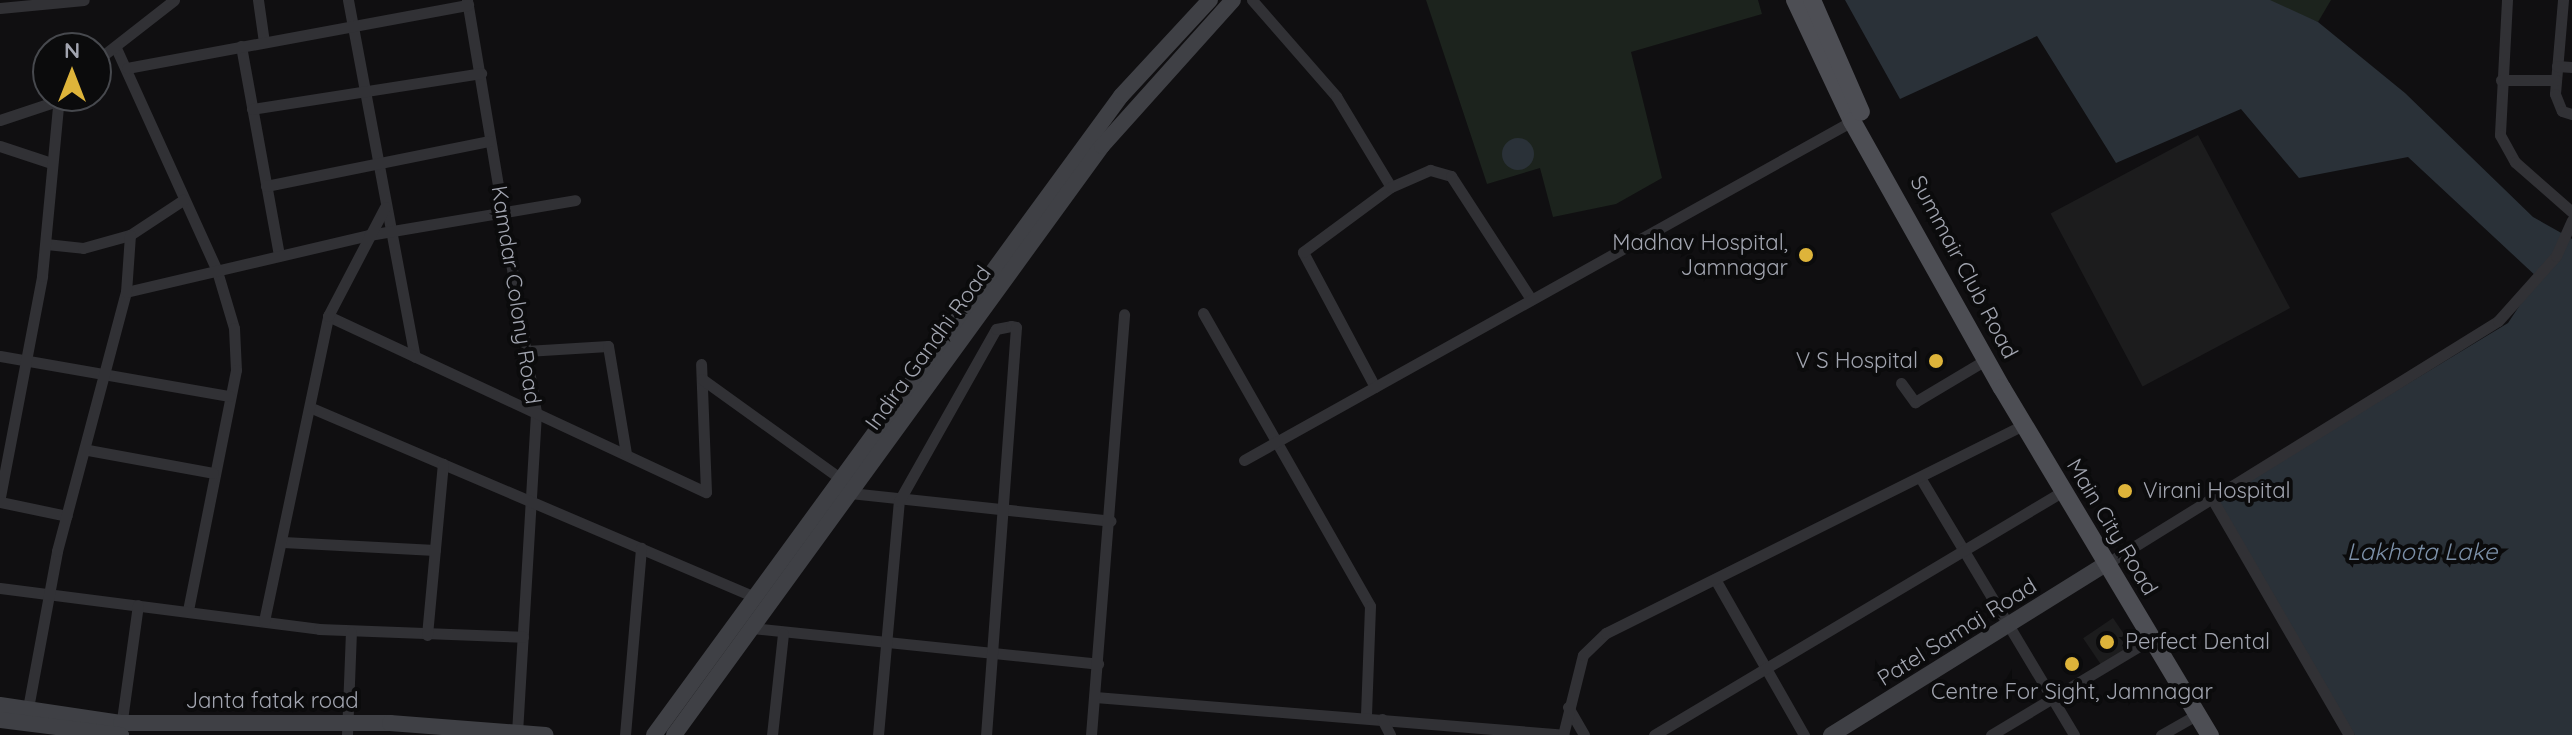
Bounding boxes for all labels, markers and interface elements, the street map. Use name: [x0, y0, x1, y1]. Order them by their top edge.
north arrow: [32, 32, 112, 112]
text: N: [64, 36, 80, 64]
street label: Summair Club Road: [1905, 171, 2023, 363]
street label: Kamdar Colony Road: [486, 184, 546, 406]
place label: Madhav Hospital, Jamnagar: [1612, 229, 1788, 280]
marker: Madhav Hospital, Jamnagar: [1795, 244, 1817, 266]
street label: Indira Gandhi Road: [860, 261, 996, 435]
place label: V S Hospital: [1796, 348, 1918, 374]
marker: V S Hospital: [1925, 350, 1947, 372]
street label: Main City Road: [2061, 454, 2163, 600]
place label: Virani Hospital: [2143, 478, 2291, 504]
marker: Virani Hospital: [2114, 480, 2136, 502]
water label: Lakhota Lake: [2347, 538, 2497, 566]
street label: Patel Samaj Road: [1872, 572, 2042, 692]
place label: Perfect Dental: [2125, 629, 2270, 655]
marker: Perfect Dental: [2096, 631, 2118, 653]
marker: Centre For Sight, Jamnagar: [2061, 653, 2083, 675]
place label: Centre For Sight, Jamnagar: [1931, 679, 2213, 705]
street label: Janta fatak road: [185, 688, 359, 714]

